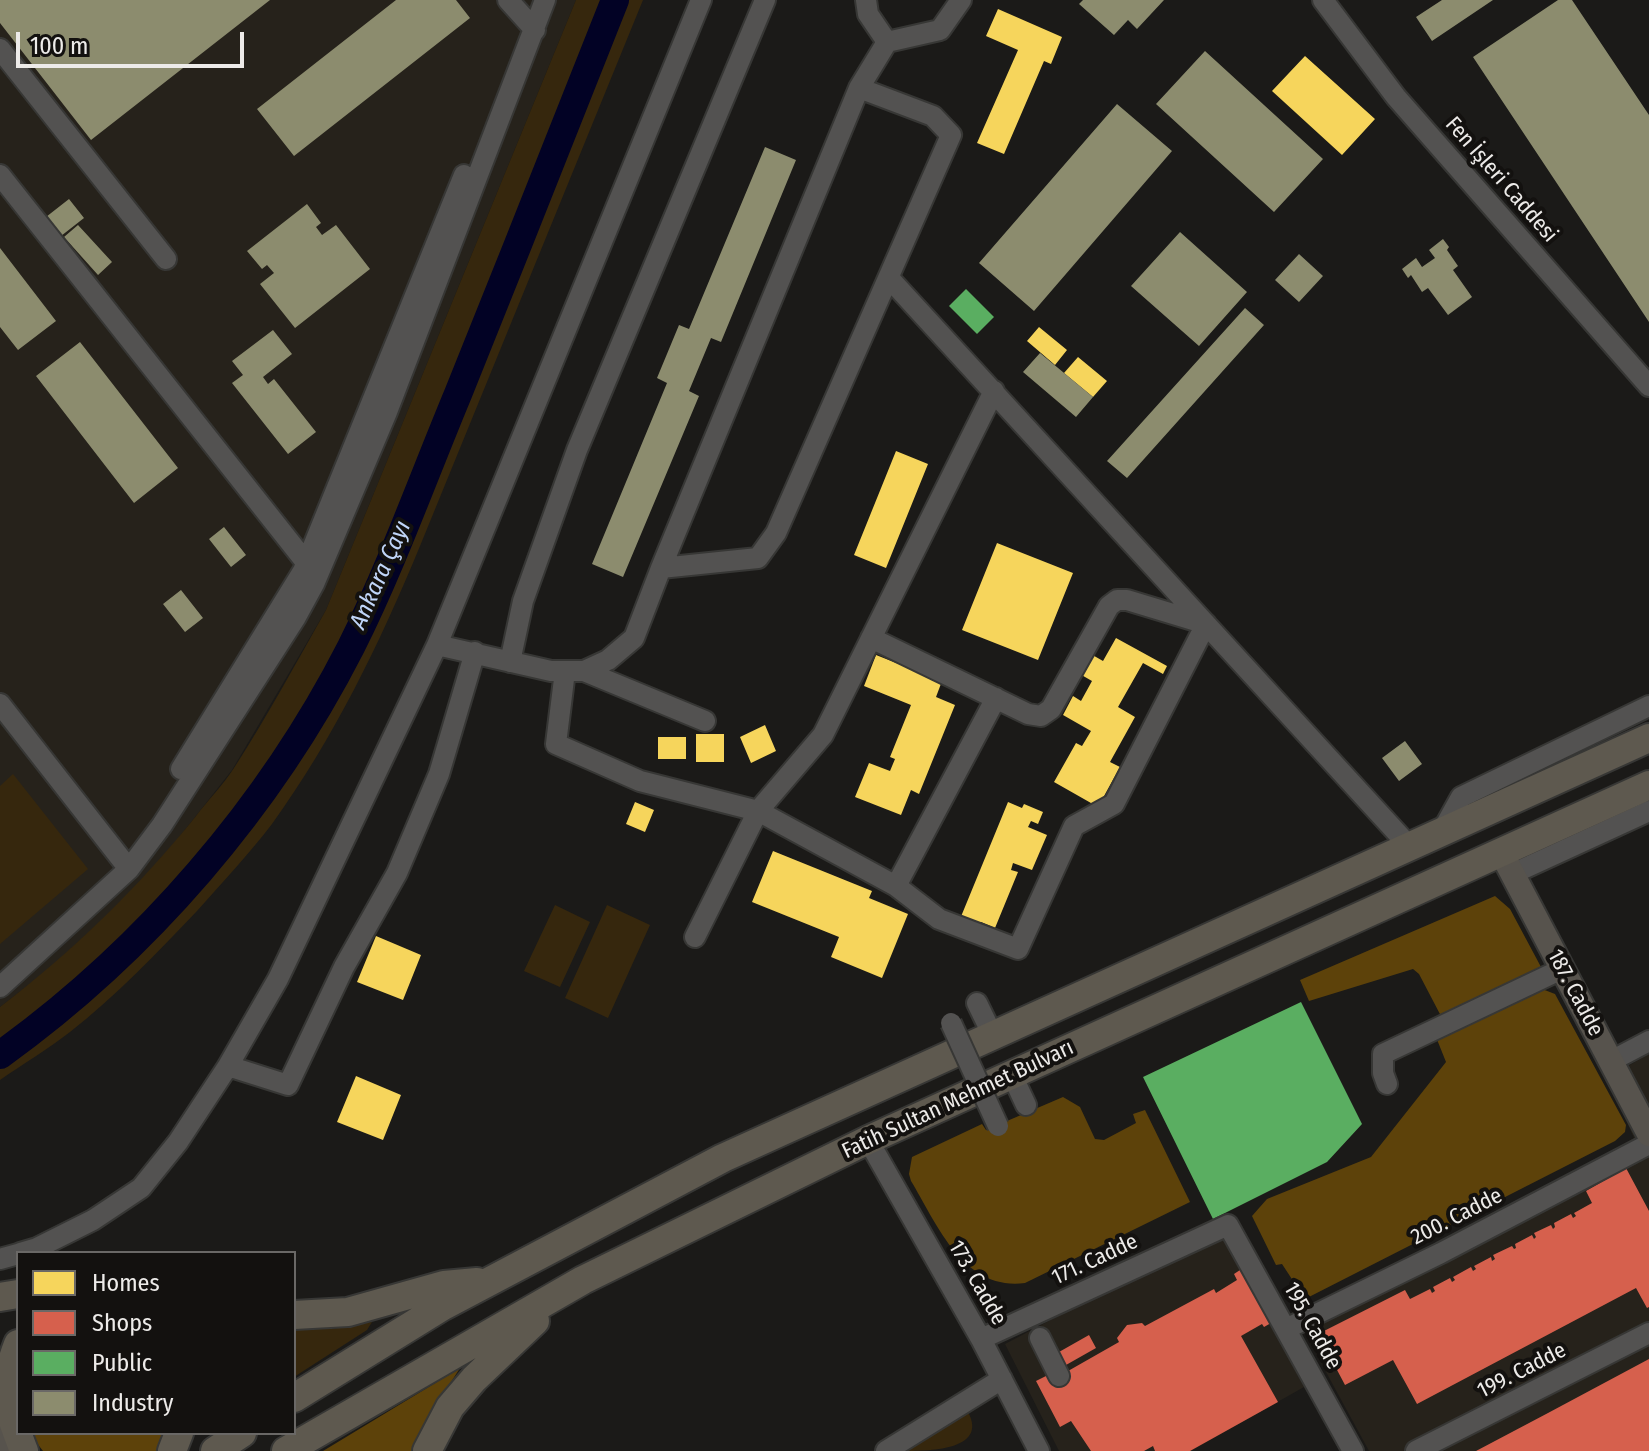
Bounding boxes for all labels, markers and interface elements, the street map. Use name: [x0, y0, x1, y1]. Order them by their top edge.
scale bar: [20, 16, 248, 66]
text: 100 m: [30, 32, 88, 60]
street label: Fen İşleri Caddesi: [1439, 112, 1563, 248]
water label: Ankara Çayı: [344, 516, 418, 634]
street label: 187. Cadde: [1541, 945, 1609, 1041]
street label: Fatih Sultan Mehmet Bulvarı: [838, 1035, 1078, 1165]
street label: 200. Cadde: [1407, 1183, 1507, 1251]
street label: 171. Cadde: [1048, 1229, 1142, 1291]
street label: 173. Cadde: [942, 1236, 1012, 1330]
legend: [16, 1251, 296, 1435]
text: Homes: [92, 1269, 160, 1297]
street label: 195. Cadde: [1277, 1278, 1347, 1374]
text: Shops: [92, 1309, 152, 1337]
street label: 199. Cadde: [1473, 1337, 1571, 1405]
text: Public: [92, 1349, 152, 1377]
text: Industry: [92, 1389, 174, 1417]

